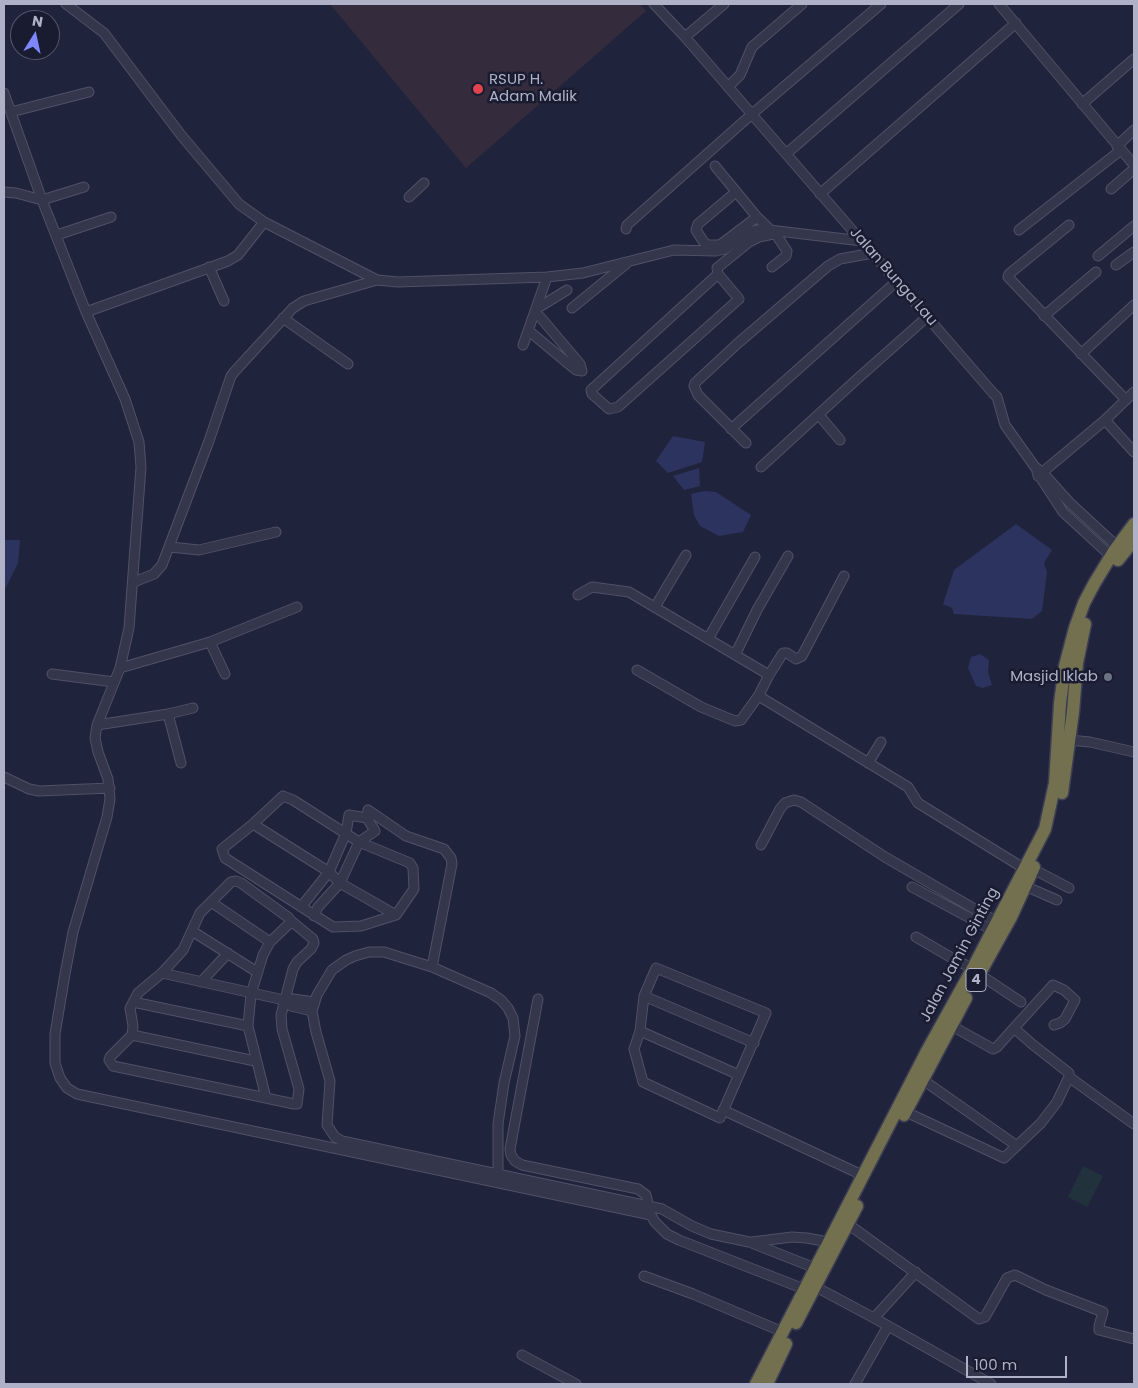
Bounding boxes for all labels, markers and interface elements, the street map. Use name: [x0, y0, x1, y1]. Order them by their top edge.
north arrow: [10, 10, 60, 60]
text: N: [31, 10, 44, 32]
place label: RSUP H. Adam Malik: [489, 71, 577, 106]
marker: RSUP H. Adam Malik: [471, 82, 485, 96]
street label: Jalan Bunga Lau: [845, 224, 941, 330]
place label: Masjid Iklab: [1010, 668, 1098, 686]
marker: Masjid Iklab: [1102, 671, 1114, 683]
street label: Jalan Jamin Ginting: [917, 884, 1003, 1026]
road number: 4: [966, 968, 986, 992]
scale bar: [968, 1346, 1069, 1378]
text: 100 m: [974, 1354, 1017, 1375]

